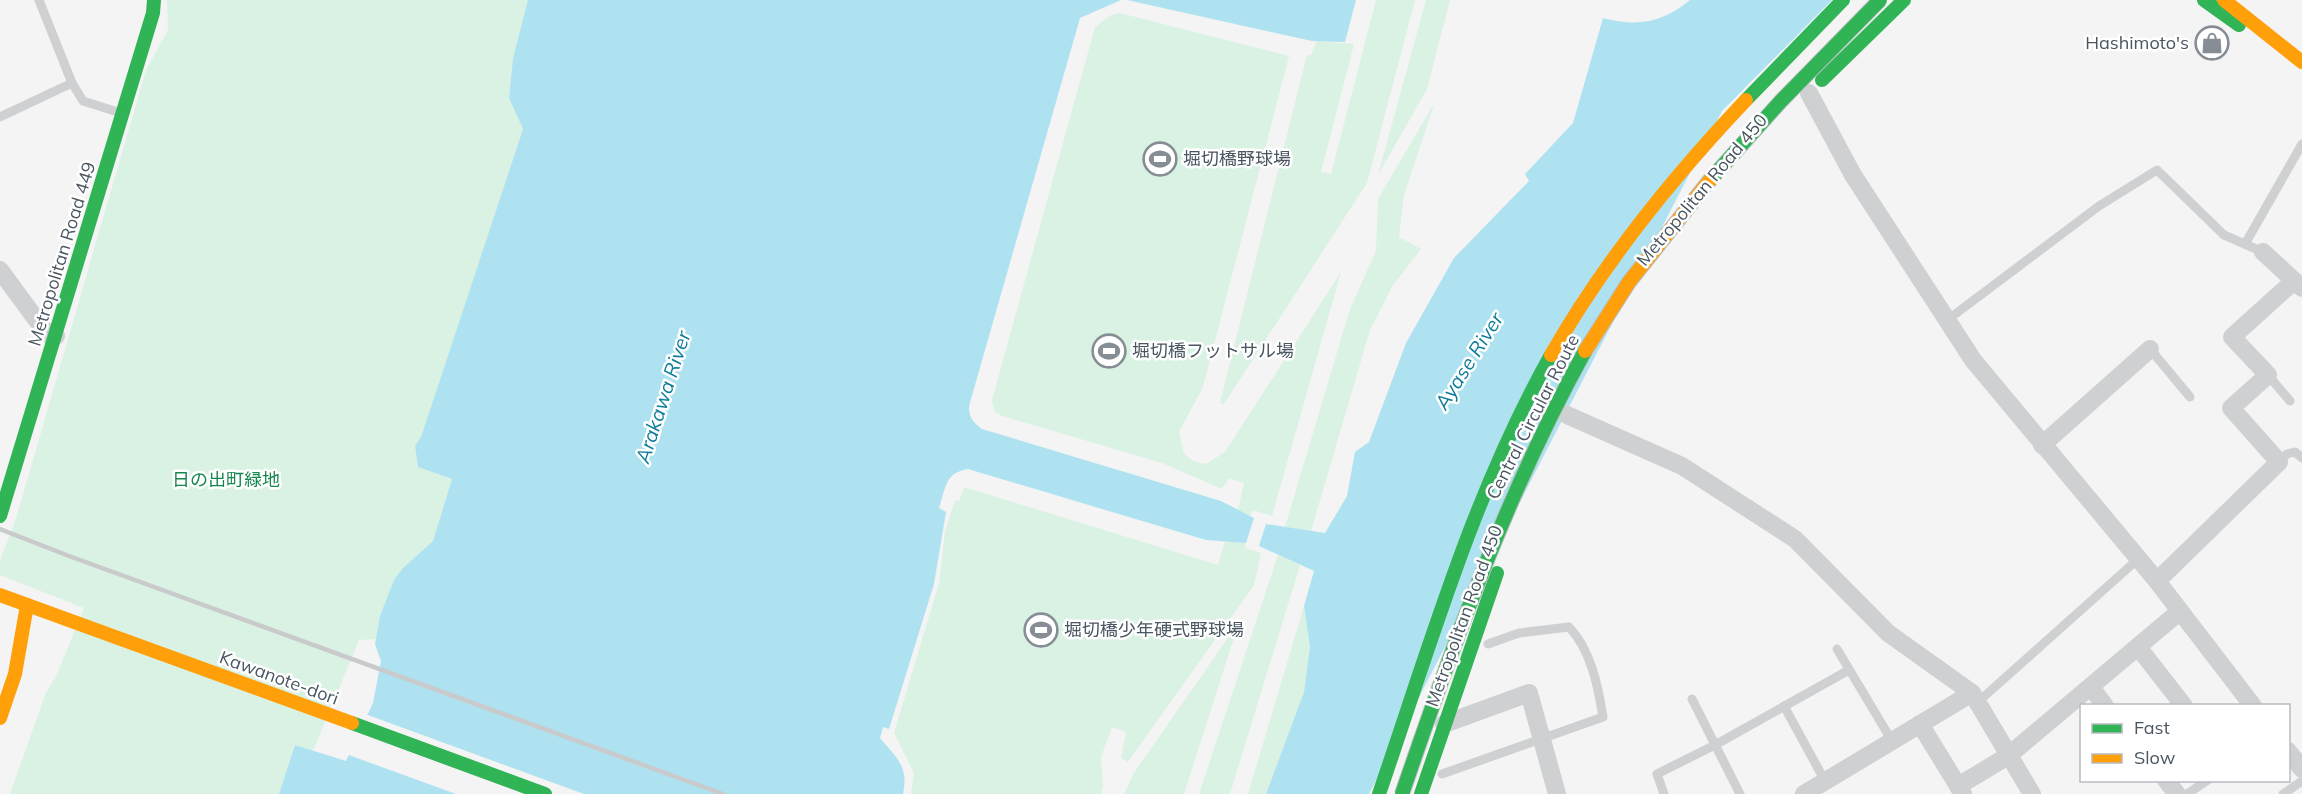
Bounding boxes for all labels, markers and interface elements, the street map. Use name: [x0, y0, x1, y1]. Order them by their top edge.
shop icon: Hashimoto's: [2194, 25, 2230, 61]
place label: Hashimoto's: [2085, 31, 2189, 54]
street label: Metropolitan Road 450: [1631, 109, 1772, 270]
sports icon: 堀切橋野球場: [1142, 141, 1178, 177]
place label: 堀切橋野球場: [1183, 147, 1291, 170]
street label: Metropolitan Road 449: [23, 159, 101, 349]
water label: Ayase River: [1428, 307, 1509, 415]
water label: Arakawa River: [629, 327, 696, 467]
street label: Central Circular Route: [1481, 330, 1584, 503]
sports icon: 堀切橋フットサル場: [1091, 333, 1127, 369]
place label: 堀切橋フットサル場: [1132, 339, 1294, 362]
park label: 日の出町緑地: [172, 468, 280, 491]
street label: Metropolitan Road 450: [1420, 522, 1507, 710]
sports icon: 堀切橋少年硬式野球場: [1023, 612, 1059, 648]
place label: 堀切橋少年硬式野球場: [1064, 618, 1244, 641]
street label: Kawanote-dori: [216, 645, 342, 710]
legend: [2080, 704, 2290, 782]
text: Fast: [2134, 716, 2170, 739]
text: Slow: [2134, 746, 2176, 769]

